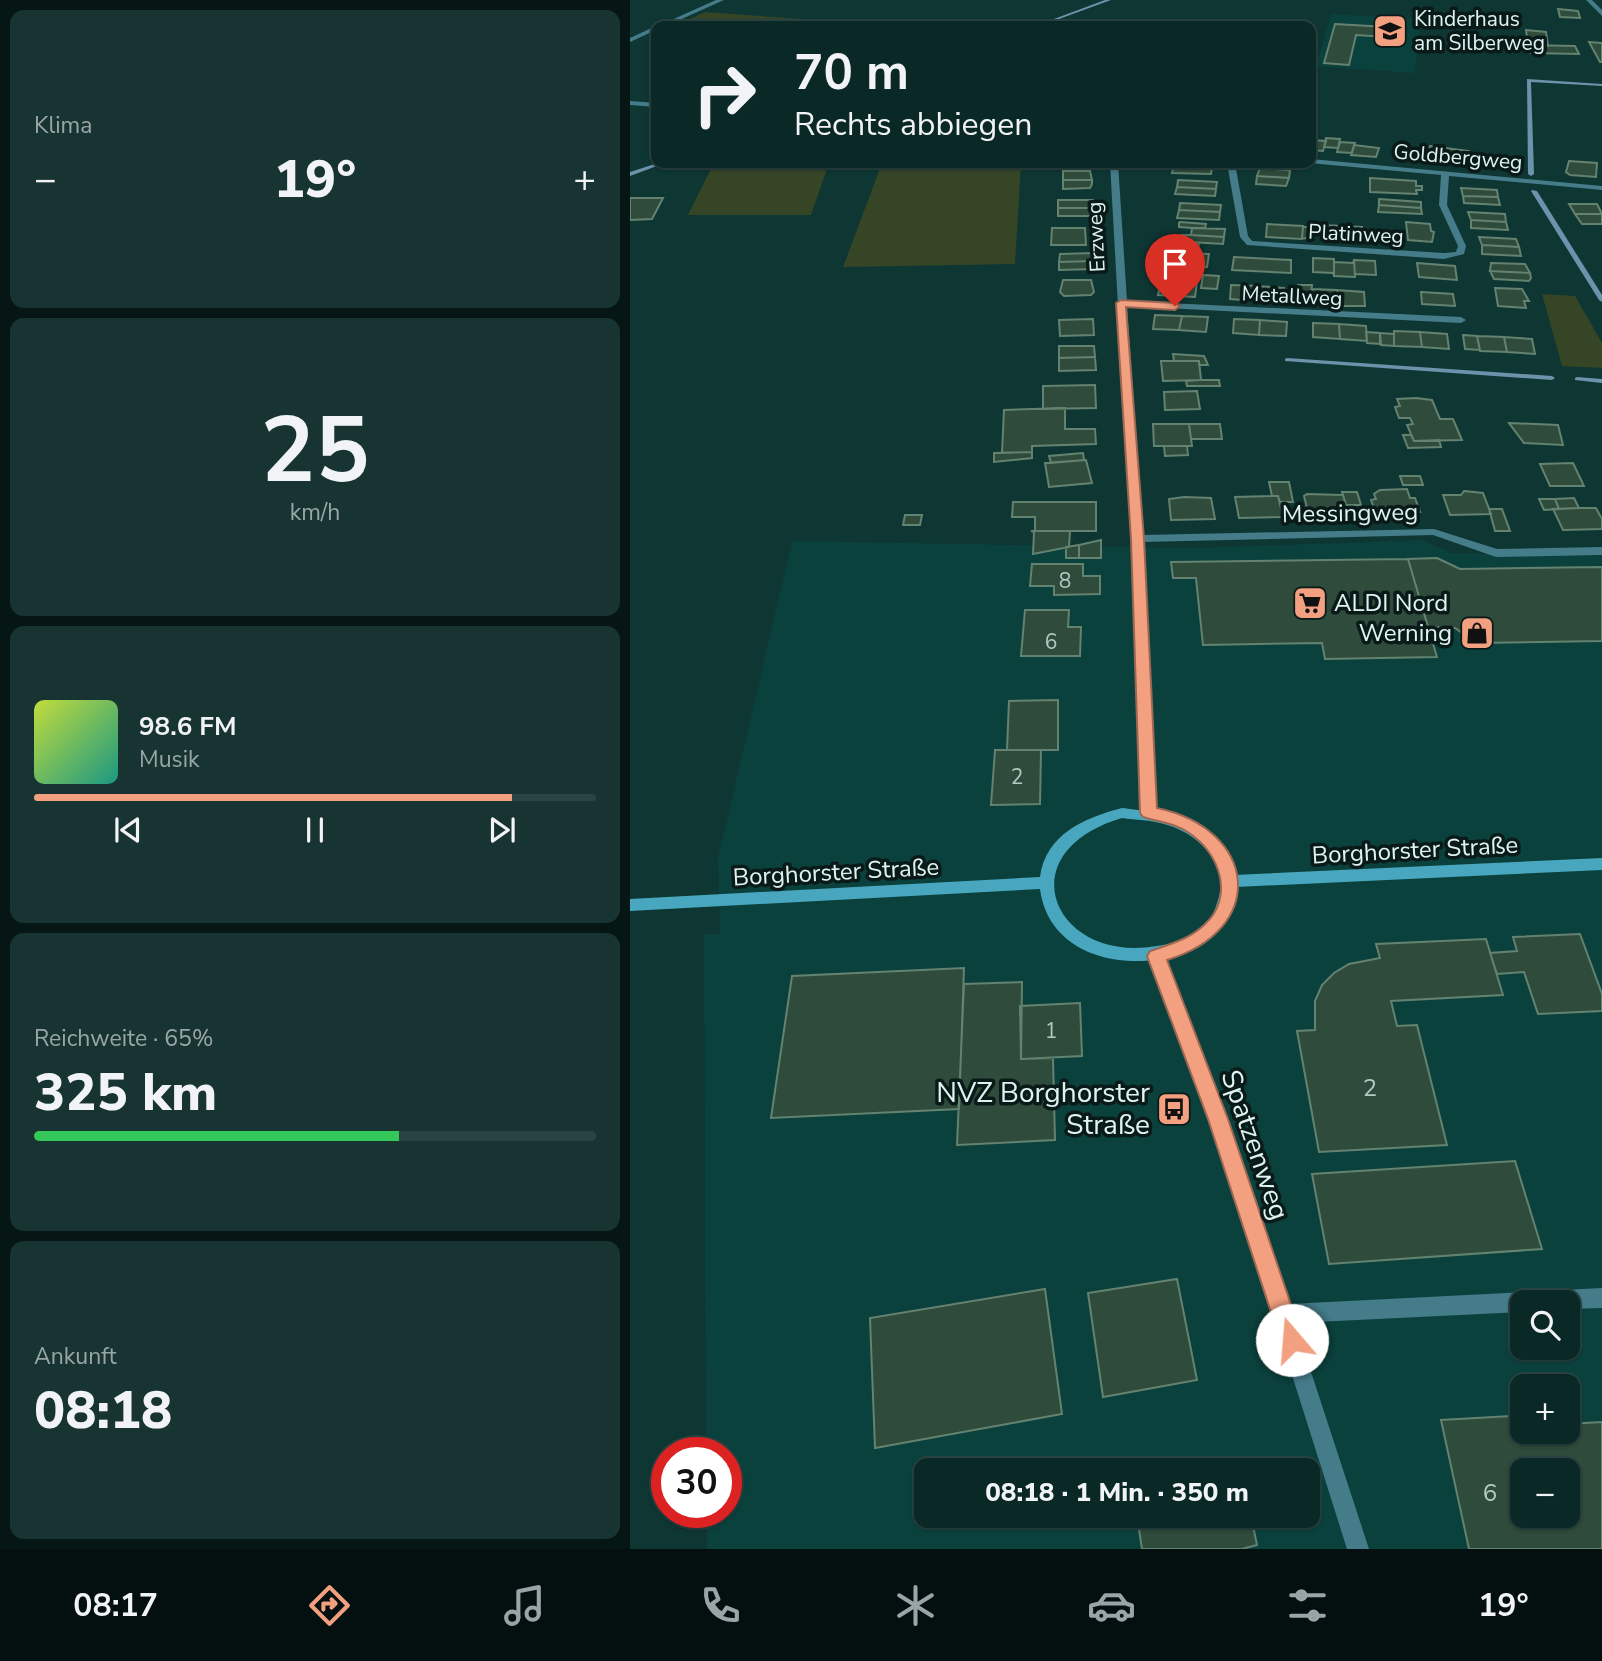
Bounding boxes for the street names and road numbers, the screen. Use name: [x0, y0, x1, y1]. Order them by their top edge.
street label: Goldbergweg: [1392, 137, 1524, 177]
street label: Erzweg: [1080, 201, 1112, 273]
street label: Platinweg: [1307, 218, 1405, 250]
street label: Metallweg: [1241, 279, 1343, 313]
street label: Messingweg: [1281, 496, 1419, 530]
street label: Borghorster Straße: [1311, 829, 1519, 871]
street label: Borghorster Straße: [732, 851, 940, 893]
street label: Spatzenweg: [1212, 1065, 1298, 1225]

